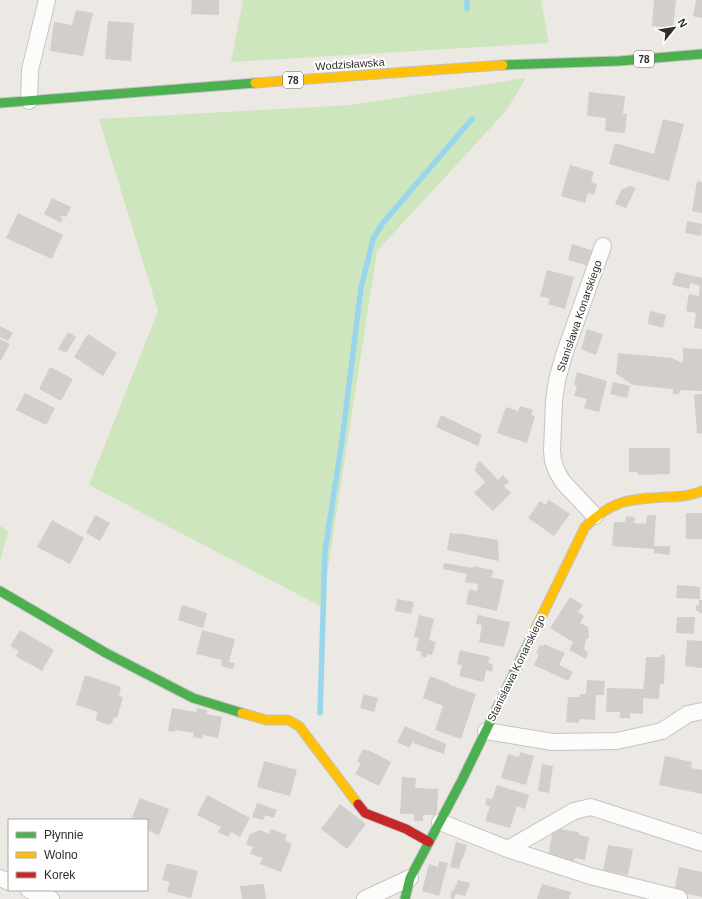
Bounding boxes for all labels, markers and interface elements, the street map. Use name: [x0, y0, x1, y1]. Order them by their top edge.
north arrow: [654, 8, 694, 48]
text: N: [675, 17, 690, 29]
road number: 78: [634, 51, 654, 67]
street label: Wodzisławska: [315, 56, 386, 72]
road number: 78: [283, 72, 303, 88]
street label: Stanisława Konarskiego: [554, 259, 604, 373]
street label: Stanisława Konarskiego: [485, 613, 547, 723]
legend: [8, 819, 148, 891]
text: Płynnie: [44, 828, 84, 842]
text: Wolno: [44, 848, 78, 862]
text: Korek: [44, 868, 76, 882]

